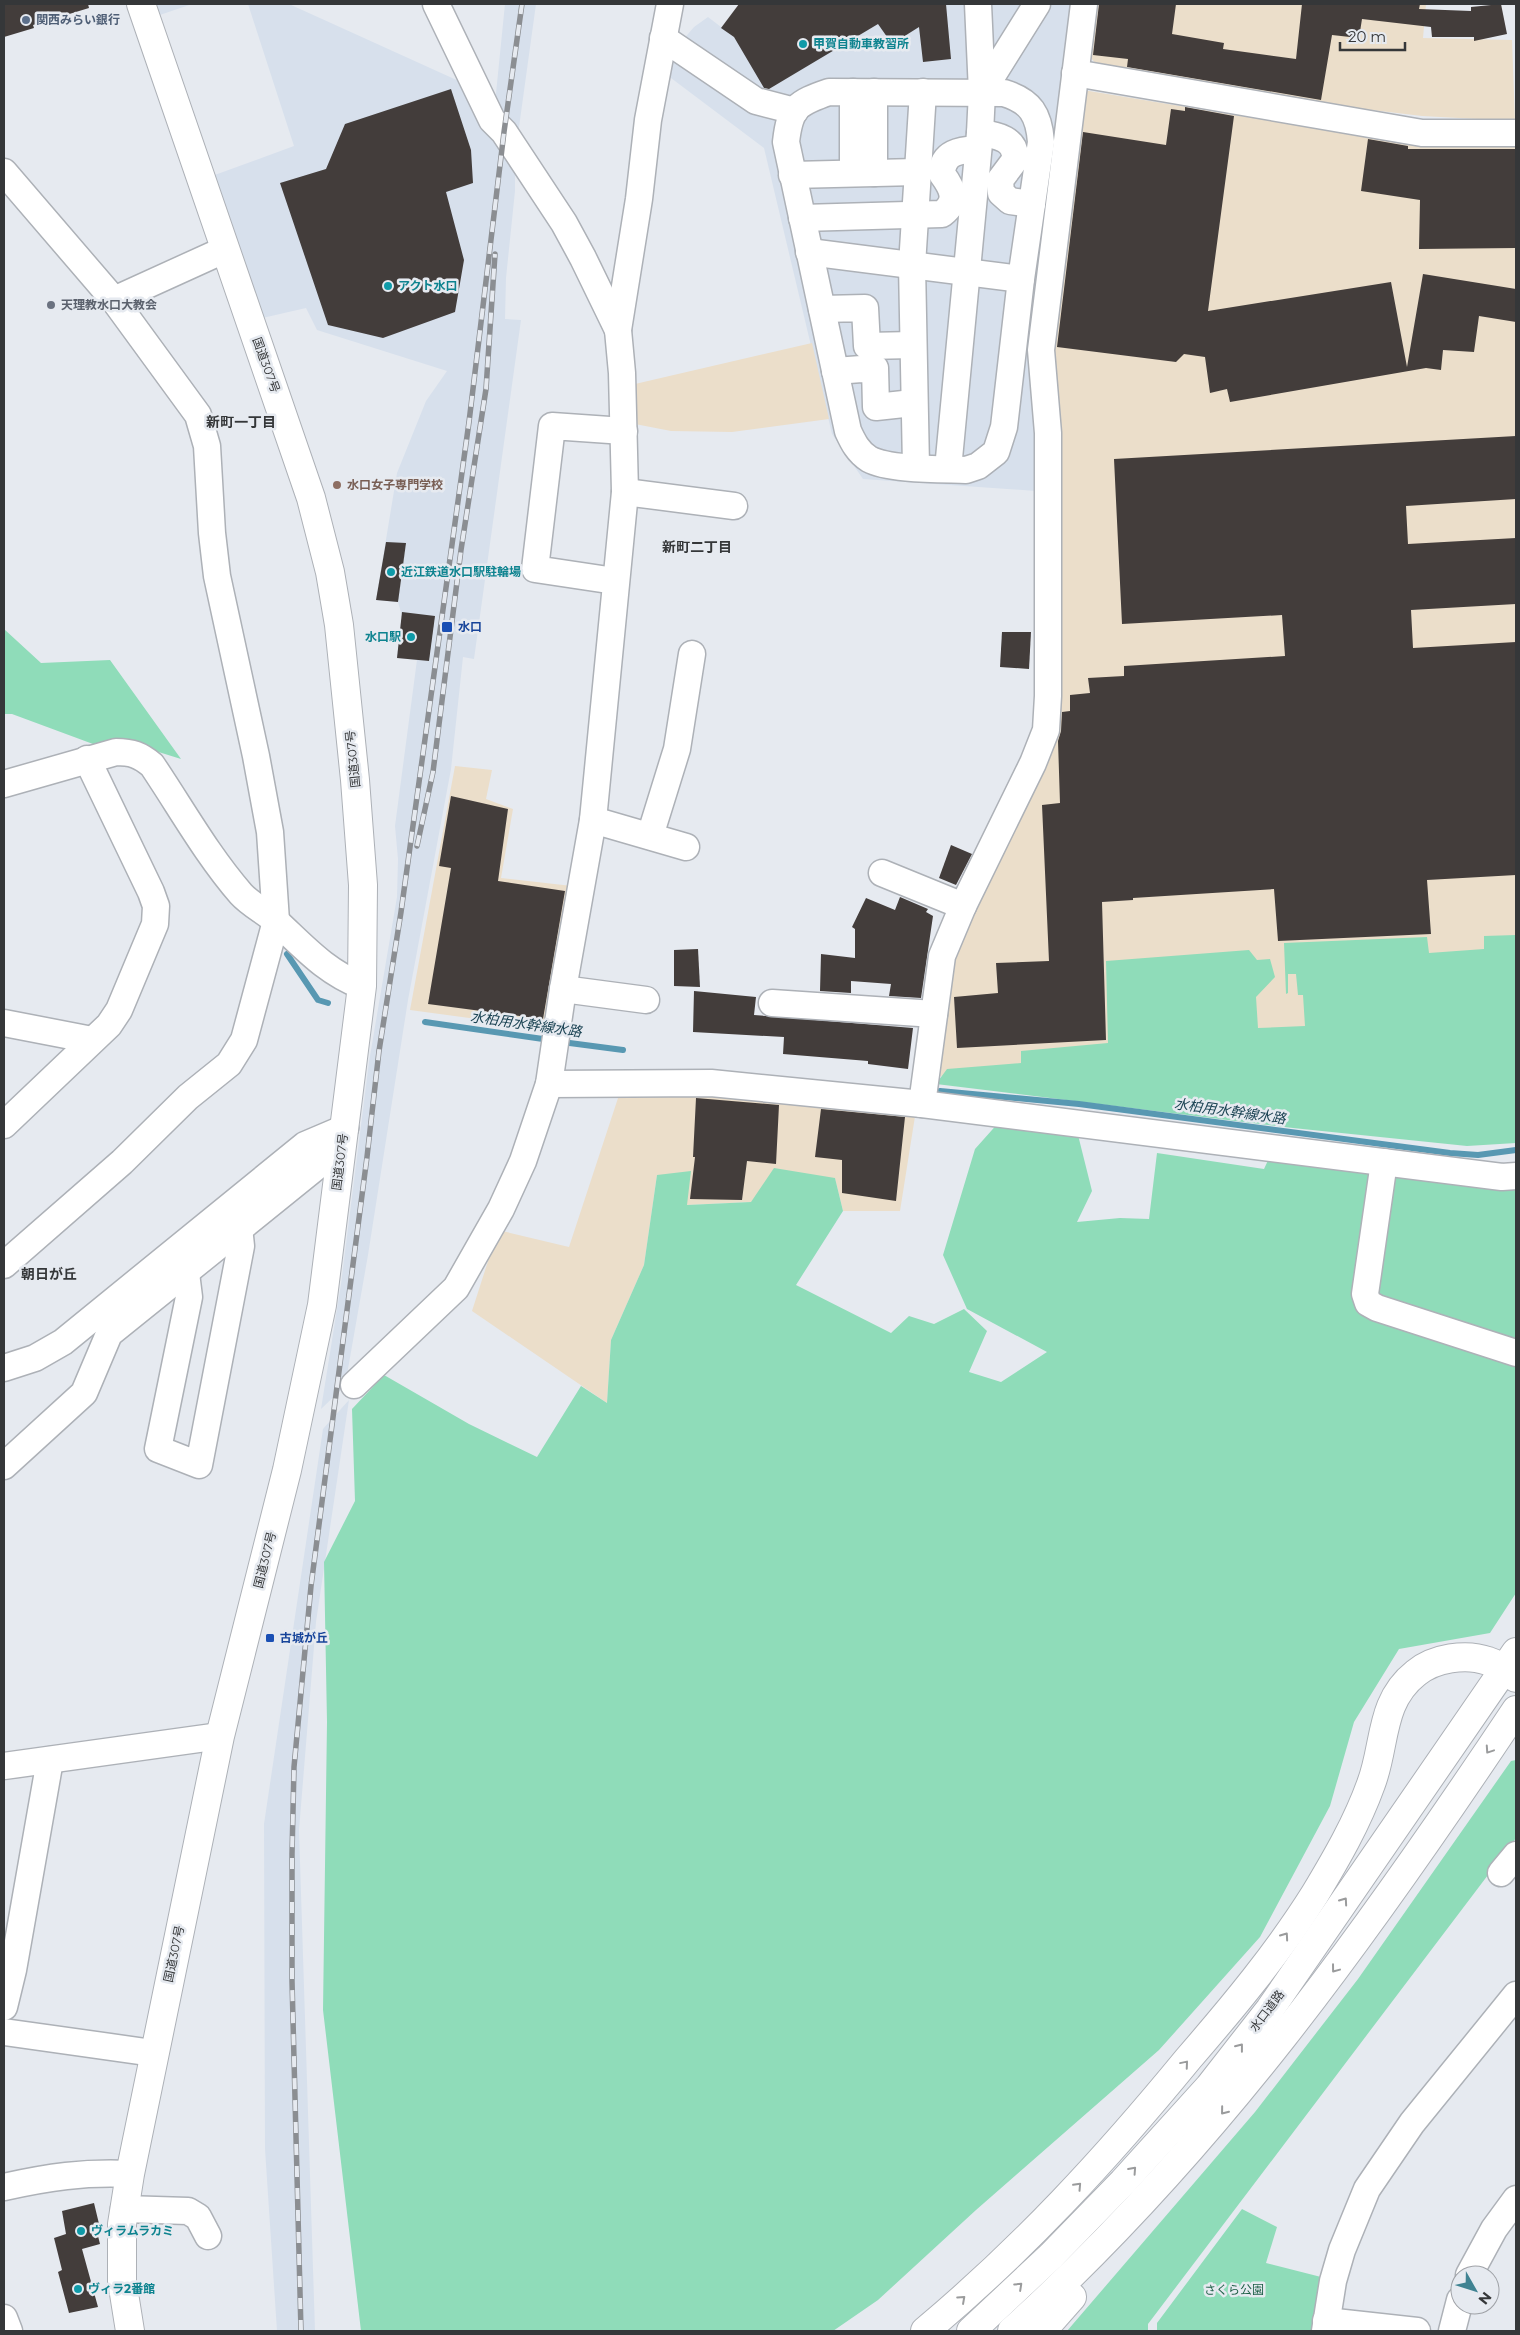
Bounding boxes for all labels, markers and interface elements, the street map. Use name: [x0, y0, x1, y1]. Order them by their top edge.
place label: 関西みらい銀行: [36, 12, 120, 27]
marker: 関西みらい銀行: [20, 14, 32, 26]
scale bar: [1340, 20, 1405, 52]
text: 20 m: [1348, 27, 1386, 46]
place label: 甲賀自動車教習所: [813, 36, 909, 51]
marker: 甲賀自動車教習所: [797, 38, 809, 50]
place label: アクト水口: [398, 278, 457, 293]
marker: アクト水口: [382, 280, 394, 292]
place label: 天理教水口大教会: [61, 297, 157, 312]
marker: 天理教水口大教会: [45, 299, 57, 311]
street label: 国道307号: [250, 335, 283, 395]
district label: 新町一丁目: [206, 413, 276, 431]
place label: 水口女子専門学校: [347, 477, 443, 492]
marker: 水口女子専門学校: [331, 479, 343, 491]
district label: 新町二丁目: [662, 538, 732, 556]
place label: 近江鉄道水口駅駐輪場: [401, 564, 521, 579]
marker: 近江鉄道水口駅駐輪場: [385, 566, 397, 578]
place label: 水口: [458, 619, 482, 634]
marker: 水口: [440, 620, 454, 634]
place label: 水口駅: [365, 629, 401, 644]
marker: 水口駅: [405, 631, 417, 643]
street label: 国道307号: [342, 730, 363, 789]
water label: 水柏用水幹線水路: [469, 1007, 584, 1041]
water label: 水柏用水幹線水路: [1173, 1094, 1288, 1128]
street label: 国道307号: [329, 1132, 350, 1191]
district label: 朝日が丘: [21, 1265, 77, 1283]
street label: 国道307号: [250, 1530, 279, 1590]
place label: 古城が丘: [280, 1630, 328, 1645]
marker: 古城が丘: [264, 1632, 276, 1644]
one-way arrow: [1486, 1745, 1495, 1754]
one-way arrow: [1338, 1897, 1347, 1907]
street label: 国道307号: [160, 1924, 187, 1984]
one-way arrow: [1279, 1932, 1288, 1942]
one-way arrow: [1333, 1963, 1341, 1972]
street label: 水口道路: [1246, 1987, 1287, 2034]
one-way arrow: [1234, 2044, 1243, 2053]
one-way arrow: [1179, 2060, 1188, 2069]
one-way arrow: [1222, 2105, 1230, 2114]
one-way arrow: [1127, 2167, 1136, 2176]
one-way arrow: [1072, 2183, 1081, 2192]
place label: ヴィラムラカミ: [91, 2223, 174, 2238]
marker: ヴィラムラカミ: [75, 2225, 87, 2237]
north arrow: [1450, 2265, 1500, 2315]
place label: ヴィラ2番館: [88, 2281, 155, 2296]
park label: さくら公園: [1204, 2282, 1264, 2297]
marker: ヴィラ2番館: [72, 2283, 84, 2295]
one-way arrow: [1013, 2283, 1022, 2292]
text: N: [1475, 2288, 1496, 2308]
one-way arrow: [956, 2296, 965, 2305]

